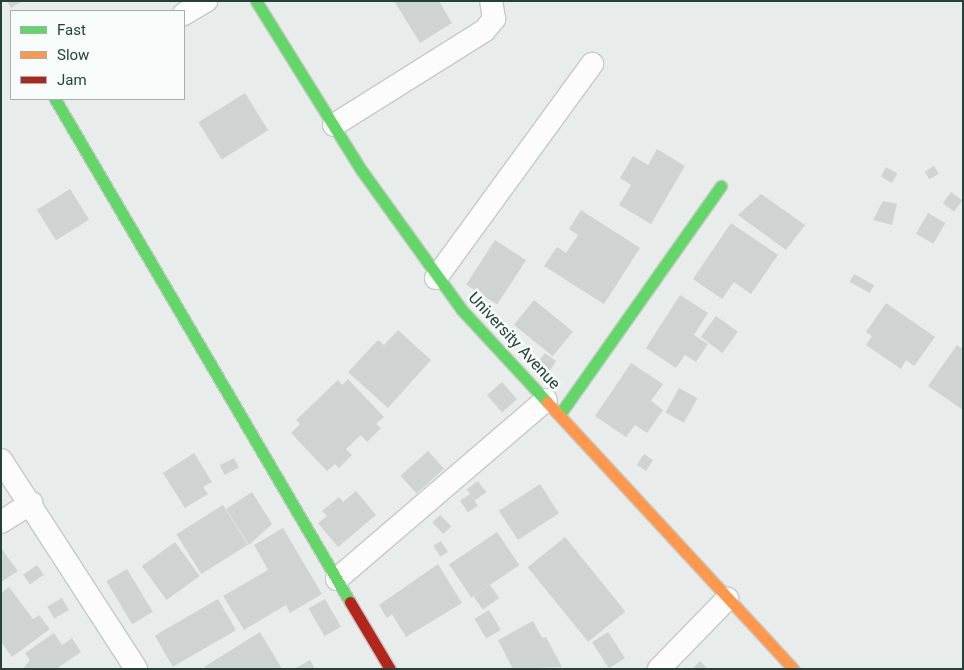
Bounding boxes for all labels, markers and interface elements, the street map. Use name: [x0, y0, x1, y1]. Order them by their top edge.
legend: [10, 10, 185, 100]
text: Fast: [57, 21, 86, 39]
text: Slow: [57, 46, 89, 64]
text: Jam: [57, 71, 87, 89]
street label: University Avenue: [464, 288, 564, 394]

